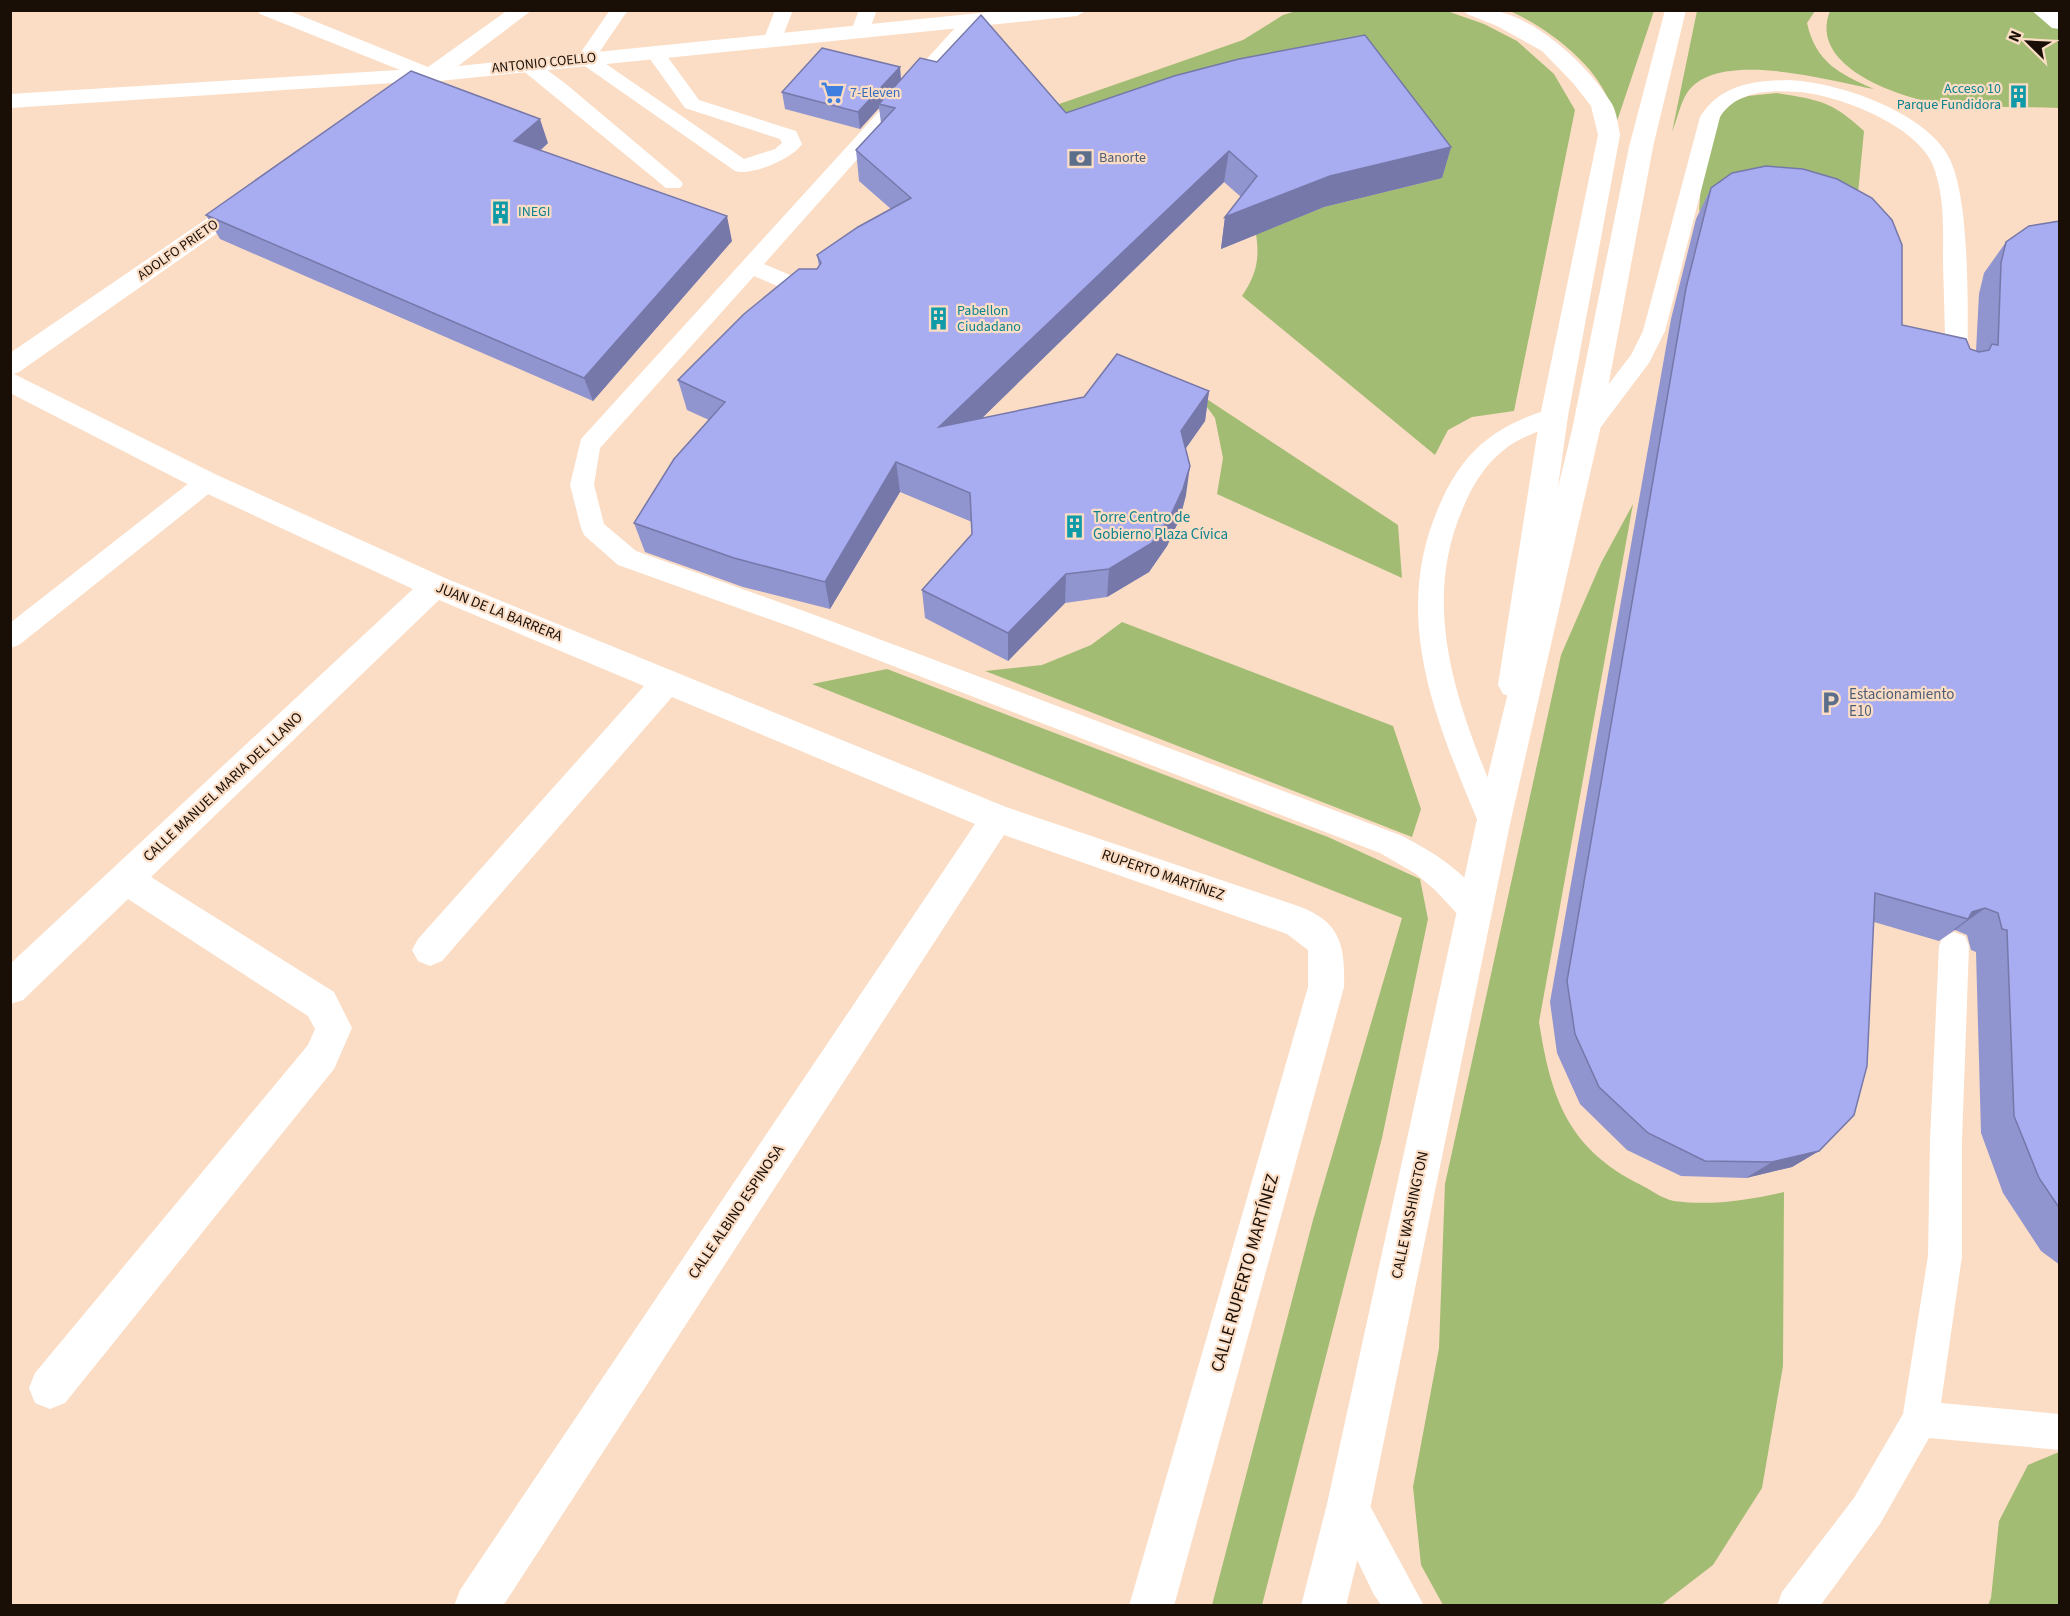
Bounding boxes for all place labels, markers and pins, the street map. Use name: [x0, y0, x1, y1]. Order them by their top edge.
place label: Acceso 10 Parque Fundidora: [1897, 79, 2001, 115]
supermarket icon: 7-Eleven: [819, 80, 845, 106]
place label: 7-Eleven: [850, 83, 900, 103]
building icon: Acceso 10 Parque Fundidora: [2006, 84, 2032, 110]
bank icon: Banorte: [1068, 145, 1094, 171]
place label: Banorte: [1099, 148, 1146, 168]
building icon: INEGI: [487, 199, 513, 225]
place label: INEGI: [518, 202, 550, 222]
place label: Pabellon Ciudadano: [957, 301, 1021, 337]
building icon: Pabellon Ciudadano: [926, 306, 952, 332]
place label: Torre Centro de Gobierno Plaza Cívica: [1093, 507, 1228, 545]
building icon: Torre Centro de Gobierno Plaza Cívica: [1062, 513, 1088, 539]
place label: Estacionamiento E10: [1849, 684, 1954, 722]
parking icon: Estacionamiento E10: [1818, 690, 1844, 716]

